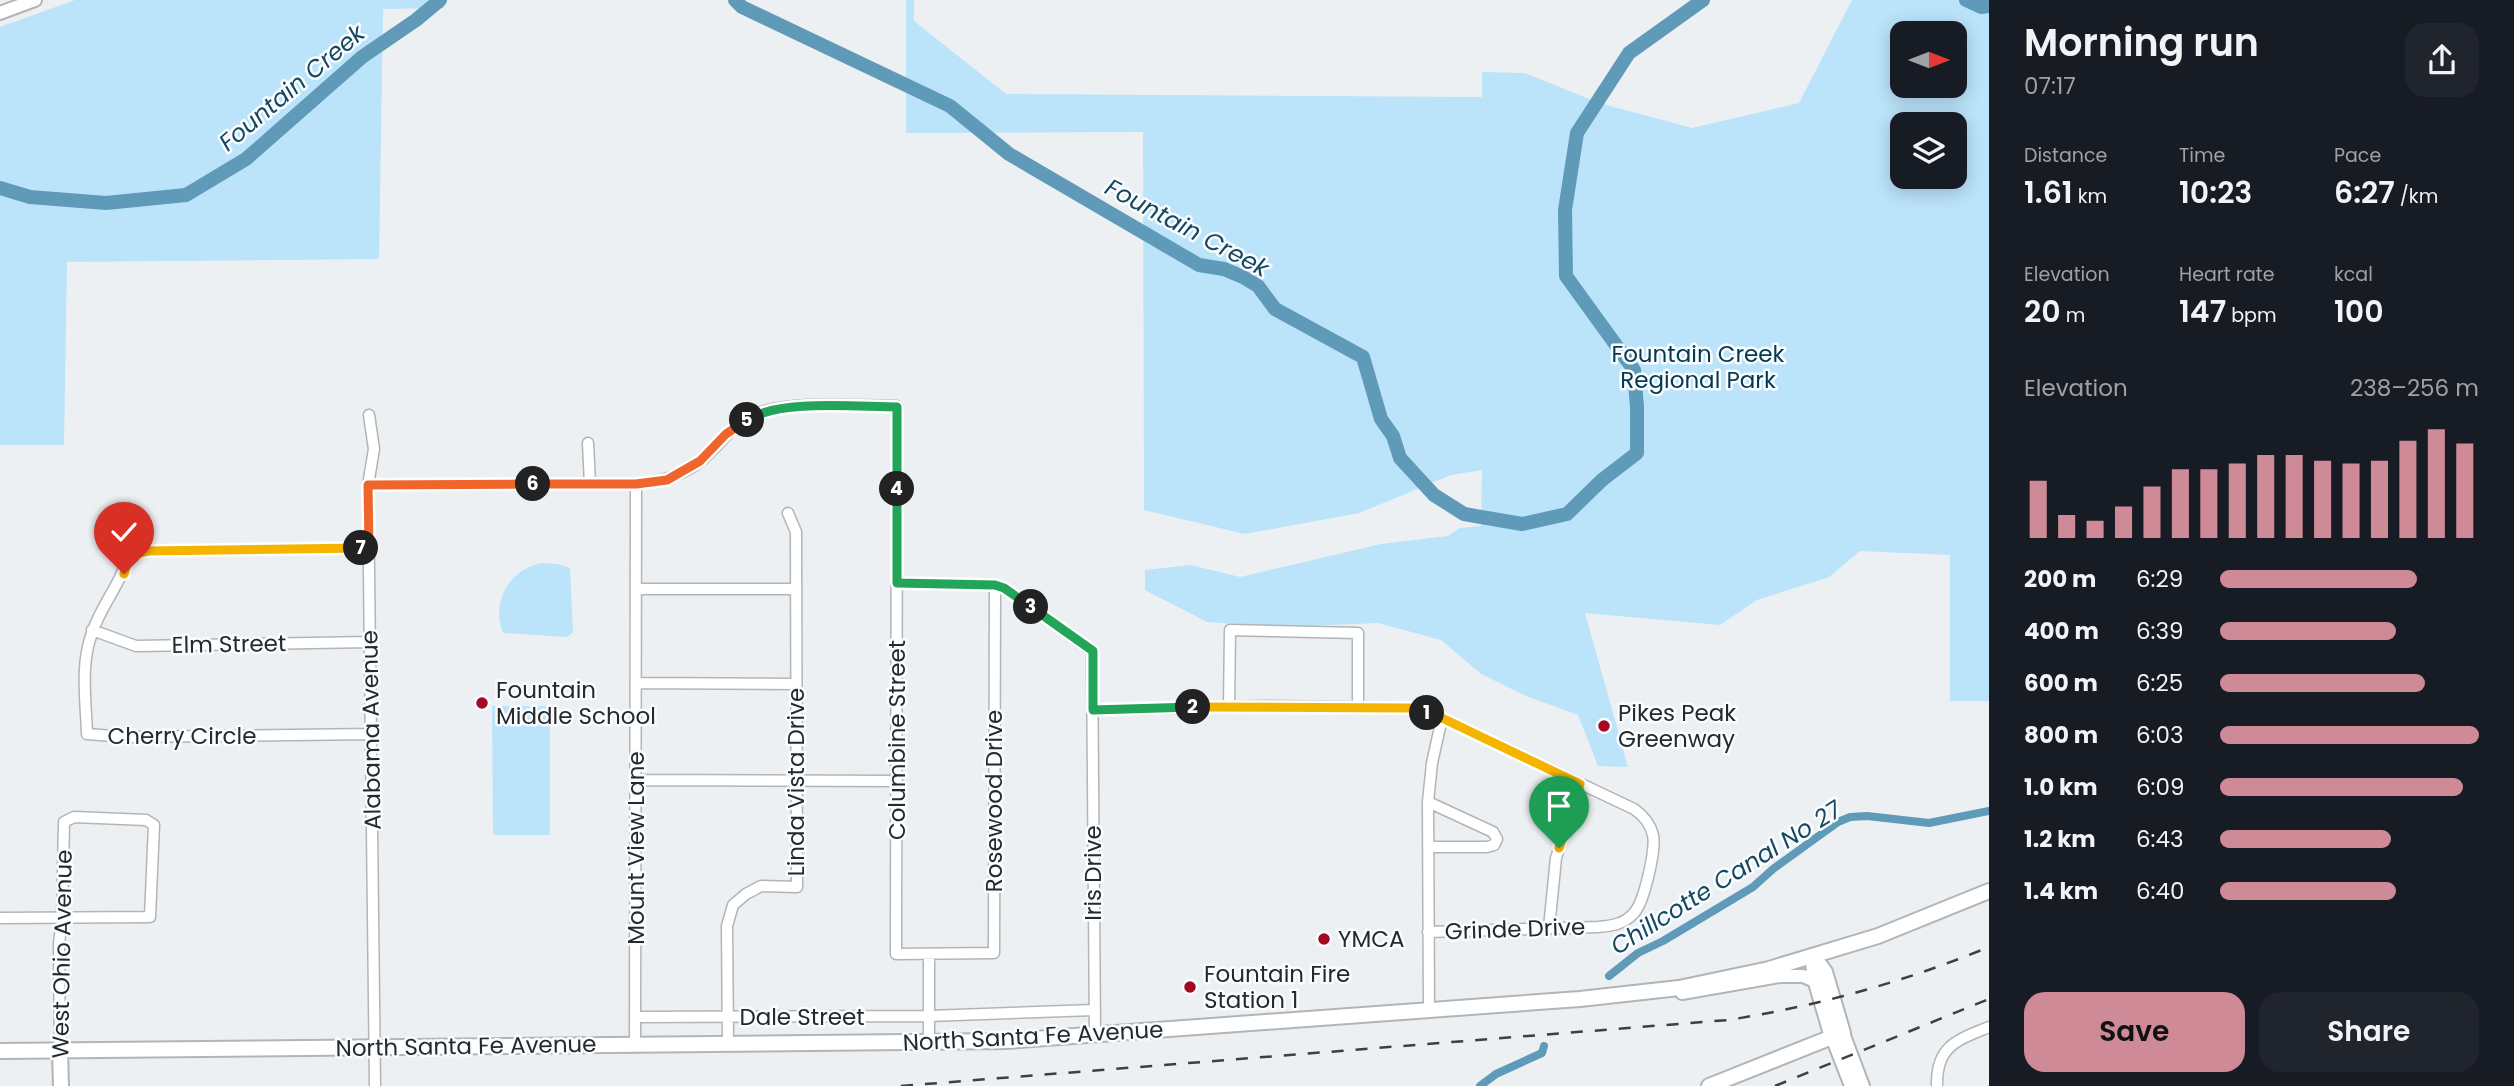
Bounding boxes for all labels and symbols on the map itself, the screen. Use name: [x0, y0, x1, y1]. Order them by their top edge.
water label: Fountain Creek: [212, 16, 373, 158]
north arrow: [1890, 21, 1967, 98]
water label: Fountain Creek: [1100, 170, 1276, 285]
park label: Fountain Creek Regional Park: [1612, 338, 1785, 396]
pin: 5: [730, 402, 764, 438]
pin: 6: [516, 466, 550, 502]
pin: 4: [880, 472, 914, 506]
pin: [94, 502, 154, 574]
pin: 7: [344, 530, 378, 566]
pin: 3: [1014, 590, 1048, 624]
street label: Elm Street: [171, 627, 287, 661]
street label: Alabama Avenue: [353, 630, 389, 830]
street label: Columbine Street: [881, 640, 913, 840]
place label: Fountain Middle School: [496, 674, 656, 732]
street label: Linda Vista Drive: [780, 688, 812, 876]
pin: 2: [1176, 690, 1210, 724]
marker: Fountain Middle School: [474, 695, 490, 711]
pin: 1: [1410, 696, 1444, 730]
place label: Pikes Peak Greenway: [1618, 697, 1736, 755]
street label: Rosewood Drive: [978, 710, 1010, 892]
marker: Pikes Peak Greenway: [1596, 718, 1612, 734]
street label: Cherry Circle: [108, 720, 256, 752]
street label: Mount View Lane: [620, 751, 652, 945]
pin: [1529, 776, 1589, 848]
water label: Chillcotte Canal No 27: [1604, 792, 1849, 962]
street label: Iris Drive: [1077, 825, 1109, 921]
street label: West Ohio Avenue: [44, 849, 80, 1059]
street label: Grinde Drive: [1444, 911, 1586, 947]
place label: YMCA: [1338, 923, 1405, 955]
marker: YMCA: [1316, 931, 1332, 947]
place label: Fountain Fire Station 1: [1204, 958, 1350, 1016]
marker: Fountain Fire Station 1: [1182, 979, 1198, 995]
street label: Dale Street: [739, 1001, 865, 1033]
street label: North Santa Fe Avenue: [902, 1013, 1164, 1059]
street label: North Santa Fe Avenue: [335, 1028, 597, 1064]

